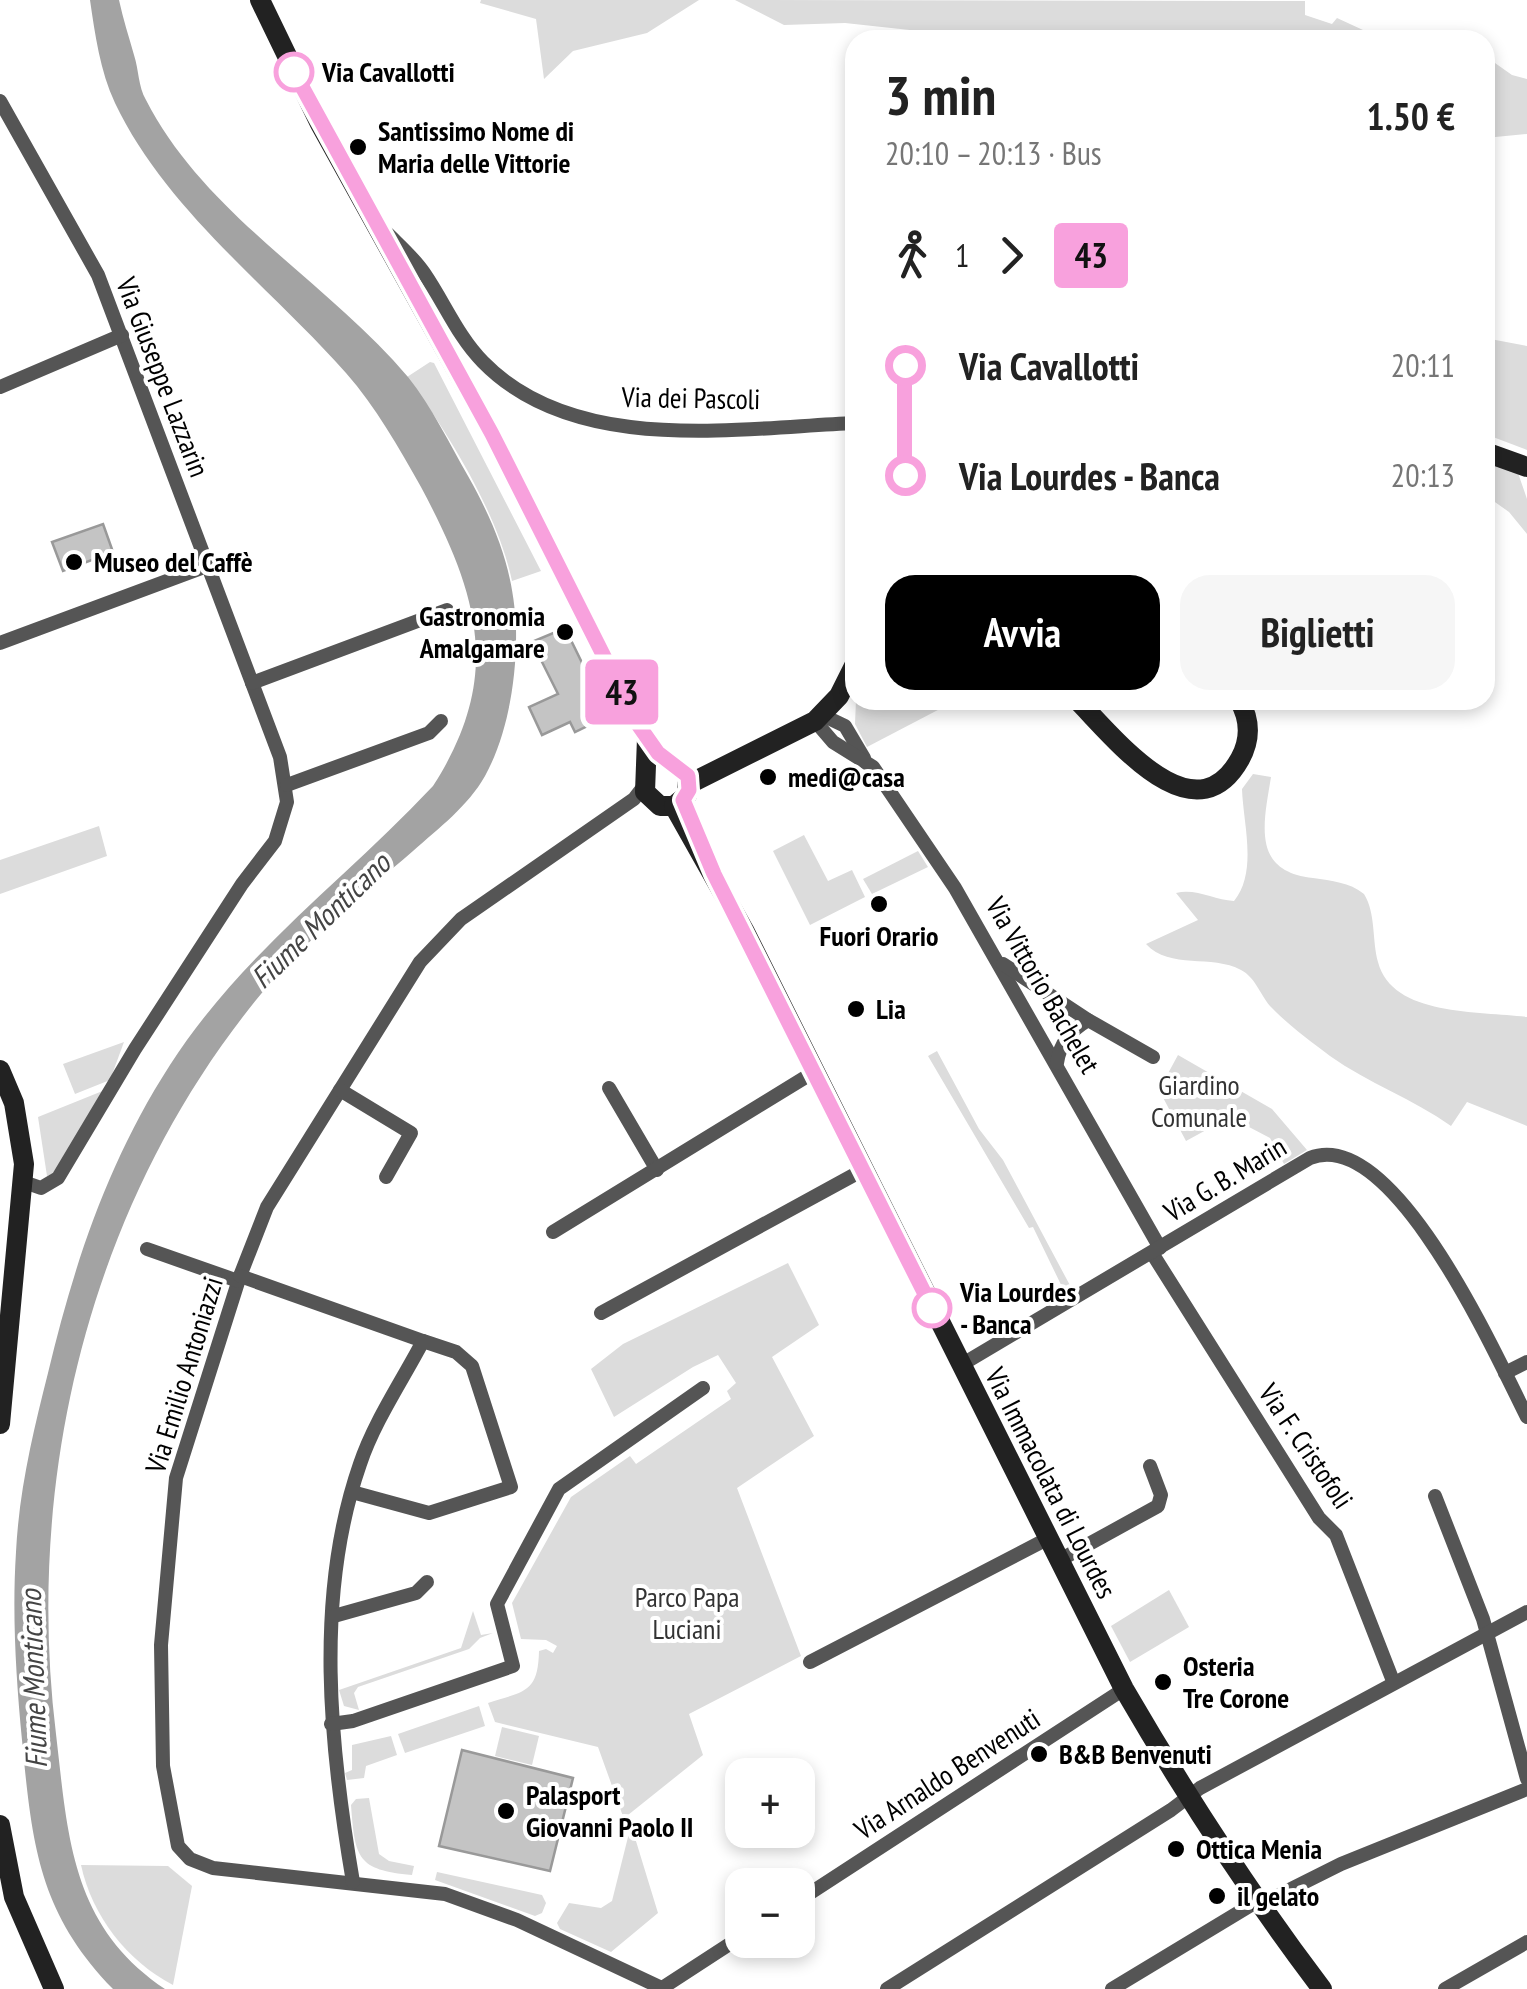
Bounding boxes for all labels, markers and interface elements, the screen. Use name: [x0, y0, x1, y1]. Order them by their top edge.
marker: Via Cavallotti: [275, 53, 313, 91]
place label: Via Cavallotti: [321, 53, 455, 90]
text: 3 min: [885, 59, 996, 130]
text: 1.50 €: [1366, 91, 1455, 140]
place label: Santissimo Nome di Maria delle Vittorie: [378, 112, 574, 181]
text: 20:10 – 20:13 · Bus: [885, 132, 1102, 174]
marker: Santissimo Nome di Maria delle Vittorie: [347, 136, 369, 158]
icon: walk: [885, 228, 940, 283]
icon: forward: [984, 228, 1039, 283]
text: 43: [1074, 232, 1108, 278]
text: 1: [955, 234, 969, 276]
street label: Via Giuseppe Lazzarin: [108, 271, 219, 482]
text: Via Cavallotti: [959, 341, 1139, 390]
text: 20:11: [1391, 344, 1455, 386]
street label: Via dei Pascoli: [620, 378, 761, 417]
text: Via Lourdes - Banca: [959, 451, 1220, 500]
text: 20:13: [1391, 454, 1455, 496]
place label: Museo del Caffè: [94, 543, 253, 580]
marker: Museo del Caffè: [63, 551, 85, 573]
button: Avvia: [885, 575, 1160, 690]
button: Biglietti: [1180, 575, 1455, 690]
place label: Gastronomia Amalgamare: [419, 597, 545, 666]
marker: Gastronomia Amalgamare: [554, 621, 576, 643]
line badge: 43: [577, 660, 667, 724]
text: 43: [605, 669, 639, 715]
place label: medi@casa: [788, 758, 905, 795]
marker: medi@casa: [757, 766, 779, 788]
water label: Fiume Monticano: [242, 842, 399, 996]
street label: Via Vittorio Bachelet: [978, 889, 1109, 1080]
marker: Fuori Orario: [868, 893, 890, 915]
place label: Fuori Orario: [820, 917, 938, 954]
place label: Lia: [876, 990, 906, 1027]
marker: Lia: [845, 998, 867, 1020]
park label: Giardino Comunale: [1151, 1066, 1247, 1135]
street label: Via G. B. Marin: [1156, 1128, 1293, 1230]
street label: Via Emilio Antoniazzi: [136, 1272, 231, 1478]
place label: Via Lourdes - Banca: [959, 1273, 1076, 1342]
marker: Via Lourdes - Banca: [913, 1289, 951, 1327]
street label: Via Immacolata di Lourdes: [977, 1360, 1126, 1604]
street label: Via F. Cristofoli: [1250, 1375, 1362, 1516]
park label: Parco Papa Luciani: [635, 1578, 739, 1647]
water label: Fiume Monticano: [10, 1587, 55, 1769]
place label: Osteria Tre Corone: [1183, 1647, 1289, 1716]
marker: Osteria Tre Corone: [1152, 1671, 1174, 1693]
street label: Via Arnaldo Benvenuti: [846, 1700, 1047, 1848]
place label: B&B Benvenuti: [1059, 1735, 1212, 1772]
marker: B&B Benvenuti: [1028, 1743, 1050, 1765]
map controls: [725, 1758, 815, 1958]
button: +: [725, 1758, 815, 1848]
place label: Palasport Giovanni Paolo II: [526, 1776, 694, 1845]
marker: Palasport Giovanni Paolo II: [495, 1800, 517, 1822]
place label: Ottica Menia: [1196, 1830, 1322, 1867]
marker: Ottica Menia: [1165, 1838, 1187, 1860]
button: −: [725, 1868, 815, 1958]
place label: il gelato: [1237, 1877, 1319, 1914]
marker: il gelato: [1206, 1885, 1228, 1907]

